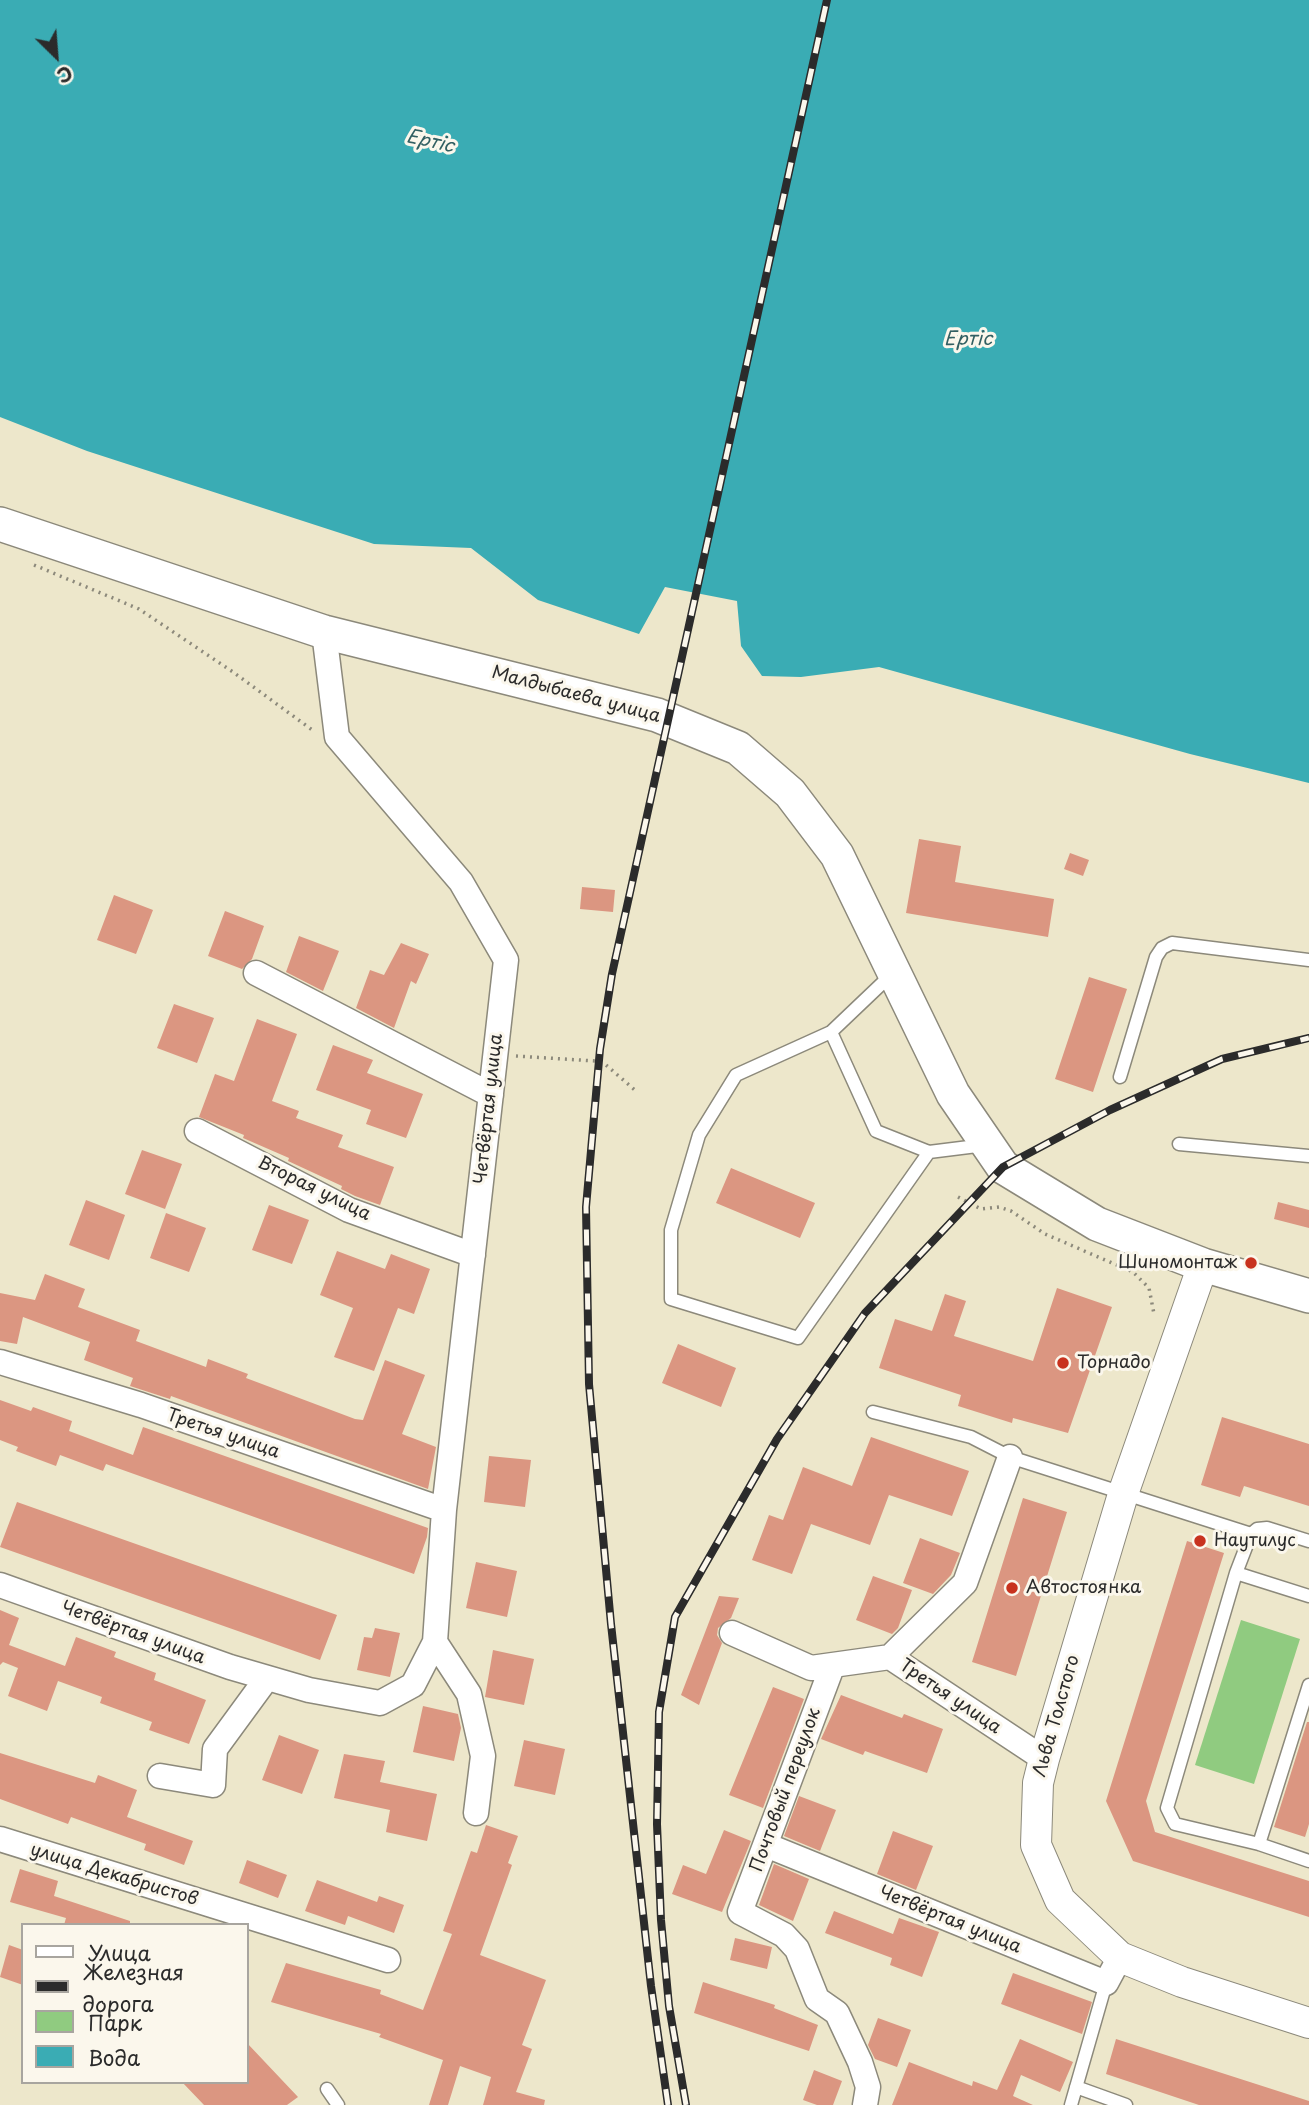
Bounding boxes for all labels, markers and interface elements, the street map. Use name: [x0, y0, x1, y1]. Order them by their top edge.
north arrow: [21, 21, 91, 91]
text: С: [52, 59, 77, 91]
water label: Ертіс: [404, 125, 456, 159]
water label: Ертіс: [944, 329, 992, 351]
street label: Малдыбаева улица: [489, 662, 663, 728]
street label: Четвёртая улица: [470, 1033, 508, 1185]
street label: Вторая улица: [254, 1152, 374, 1226]
place label: Шиномонтаж: [1118, 1252, 1237, 1274]
marker: Шиномонтаж: [1243, 1255, 1259, 1271]
place label: Торнадо: [1077, 1352, 1151, 1374]
marker: Торнадо: [1055, 1355, 1071, 1371]
street label: Третья улица: [164, 1405, 282, 1463]
place label: Наутилус: [1214, 1530, 1296, 1552]
marker: Наутилус: [1192, 1533, 1208, 1549]
place label: Автостоянка: [1026, 1577, 1141, 1599]
marker: Автостоянка: [1004, 1580, 1020, 1596]
street label: Четвёртая улица: [58, 1597, 208, 1669]
street label: Льва Толстого: [1029, 1653, 1085, 1779]
street label: Третья улица: [895, 1655, 1005, 1739]
street label: Почтовый переулок: [746, 1705, 826, 1875]
street label: улица Декабристов: [28, 1839, 200, 1911]
street label: Четвёртая улица: [876, 1882, 1024, 1958]
legend: [21, 1923, 248, 2084]
text: Улица: [88, 1936, 151, 1968]
text: Железная дорога: [83, 1955, 184, 2019]
text: Парк: [88, 2006, 142, 2038]
text: Вода: [88, 2041, 140, 2073]

